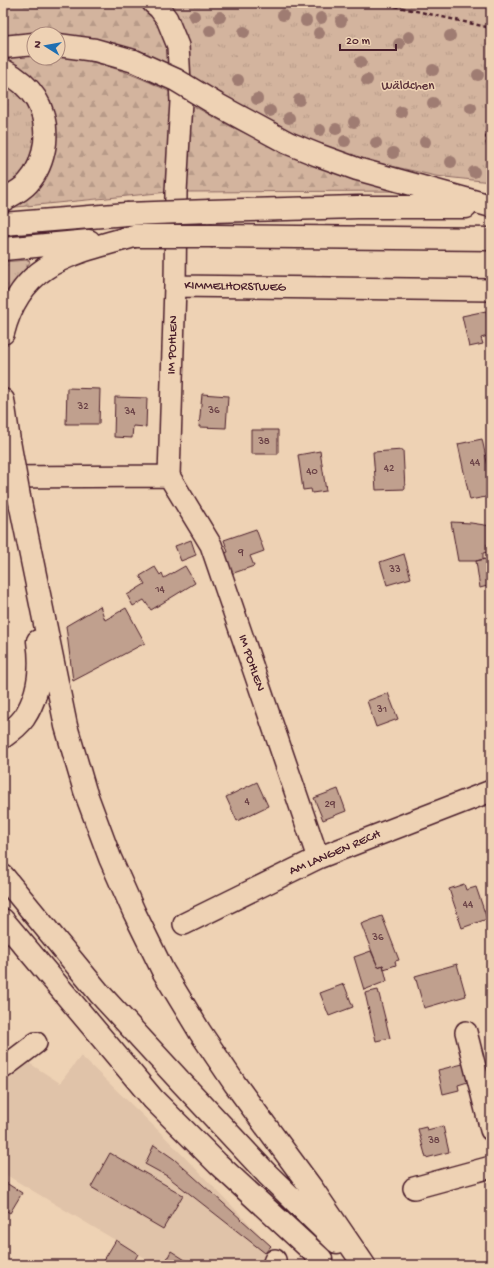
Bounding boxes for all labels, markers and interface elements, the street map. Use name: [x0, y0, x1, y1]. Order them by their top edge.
north arrow: [26, 26, 66, 66]
scale bar: [340, 26, 396, 52]
text: 20 m: [346, 35, 371, 49]
text: N: [32, 40, 45, 49]
park label: Wäldchen: [381, 79, 435, 94]
street label: KIMMELHORSTWEG: [184, 279, 287, 295]
street label: IM POHLEN: [164, 315, 182, 375]
house number: 32: [76, 401, 89, 413]
house number: 36: [207, 405, 220, 417]
house number: 34: [124, 406, 136, 418]
house number: 38: [257, 436, 270, 448]
house number: 44: [470, 457, 481, 469]
house number: 42: [384, 463, 395, 475]
house number: 40: [306, 466, 318, 478]
house number: 9: [237, 547, 244, 559]
house number: 33: [388, 564, 401, 576]
house number: 14: [154, 584, 166, 596]
street label: IM POHLEN: [234, 633, 268, 693]
house number: 31: [376, 704, 387, 716]
house number: 4: [244, 796, 250, 808]
house number: 29: [325, 799, 336, 811]
street label: AM LANGEN RECH: [287, 827, 384, 879]
house number: 44: [463, 899, 474, 911]
house number: 36: [371, 932, 384, 944]
house number: 38: [427, 1135, 440, 1147]

